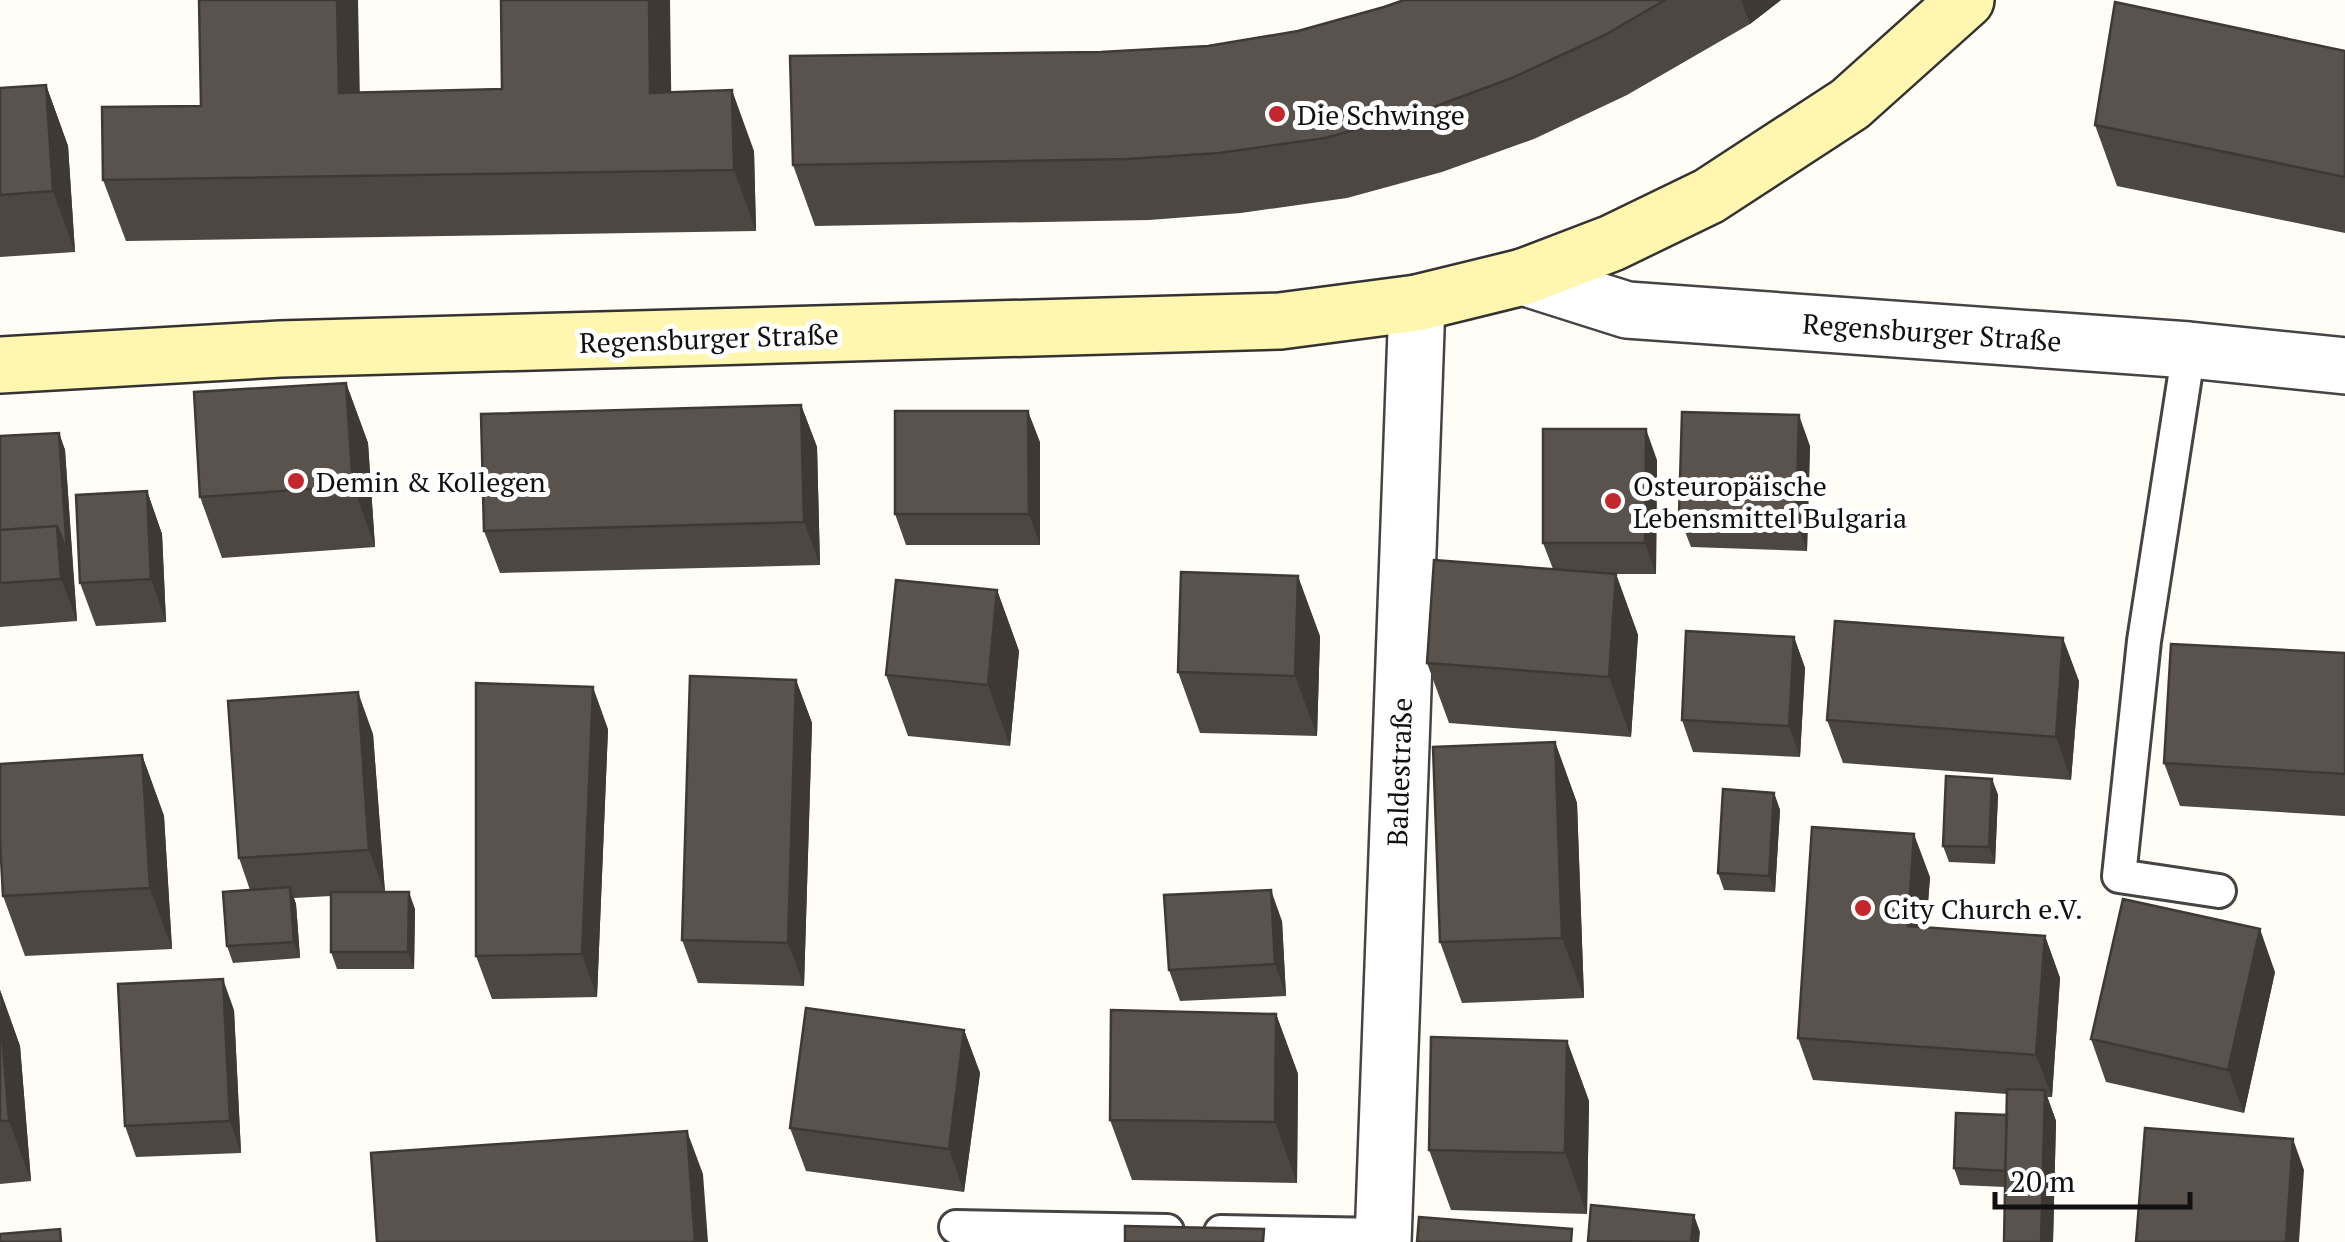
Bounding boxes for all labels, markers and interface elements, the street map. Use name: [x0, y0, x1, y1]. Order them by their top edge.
place label: Die Schwinge: [1297, 96, 1465, 133]
marker: Die Schwinge: [1266, 103, 1288, 125]
street label: Regensburger Straße: [1801, 304, 2063, 360]
street label: Regensburger Straße: [579, 315, 839, 361]
place label: Demin & Kollegen: [316, 463, 546, 500]
place label: Osteuropäische Lebensmittel Bulgaria: [1633, 467, 1907, 536]
marker: Demin & Kollegen: [285, 470, 307, 492]
marker: Osteuropäische Lebensmittel Bulgaria: [1602, 490, 1624, 512]
street label: Baldestraße: [1378, 697, 1420, 847]
place label: City Church e.V.: [1883, 890, 2083, 927]
marker: City Church e.V.: [1852, 897, 1874, 919]
scale bar: [1995, 1147, 2190, 1209]
text: 20 m: [2010, 1161, 2075, 1201]

